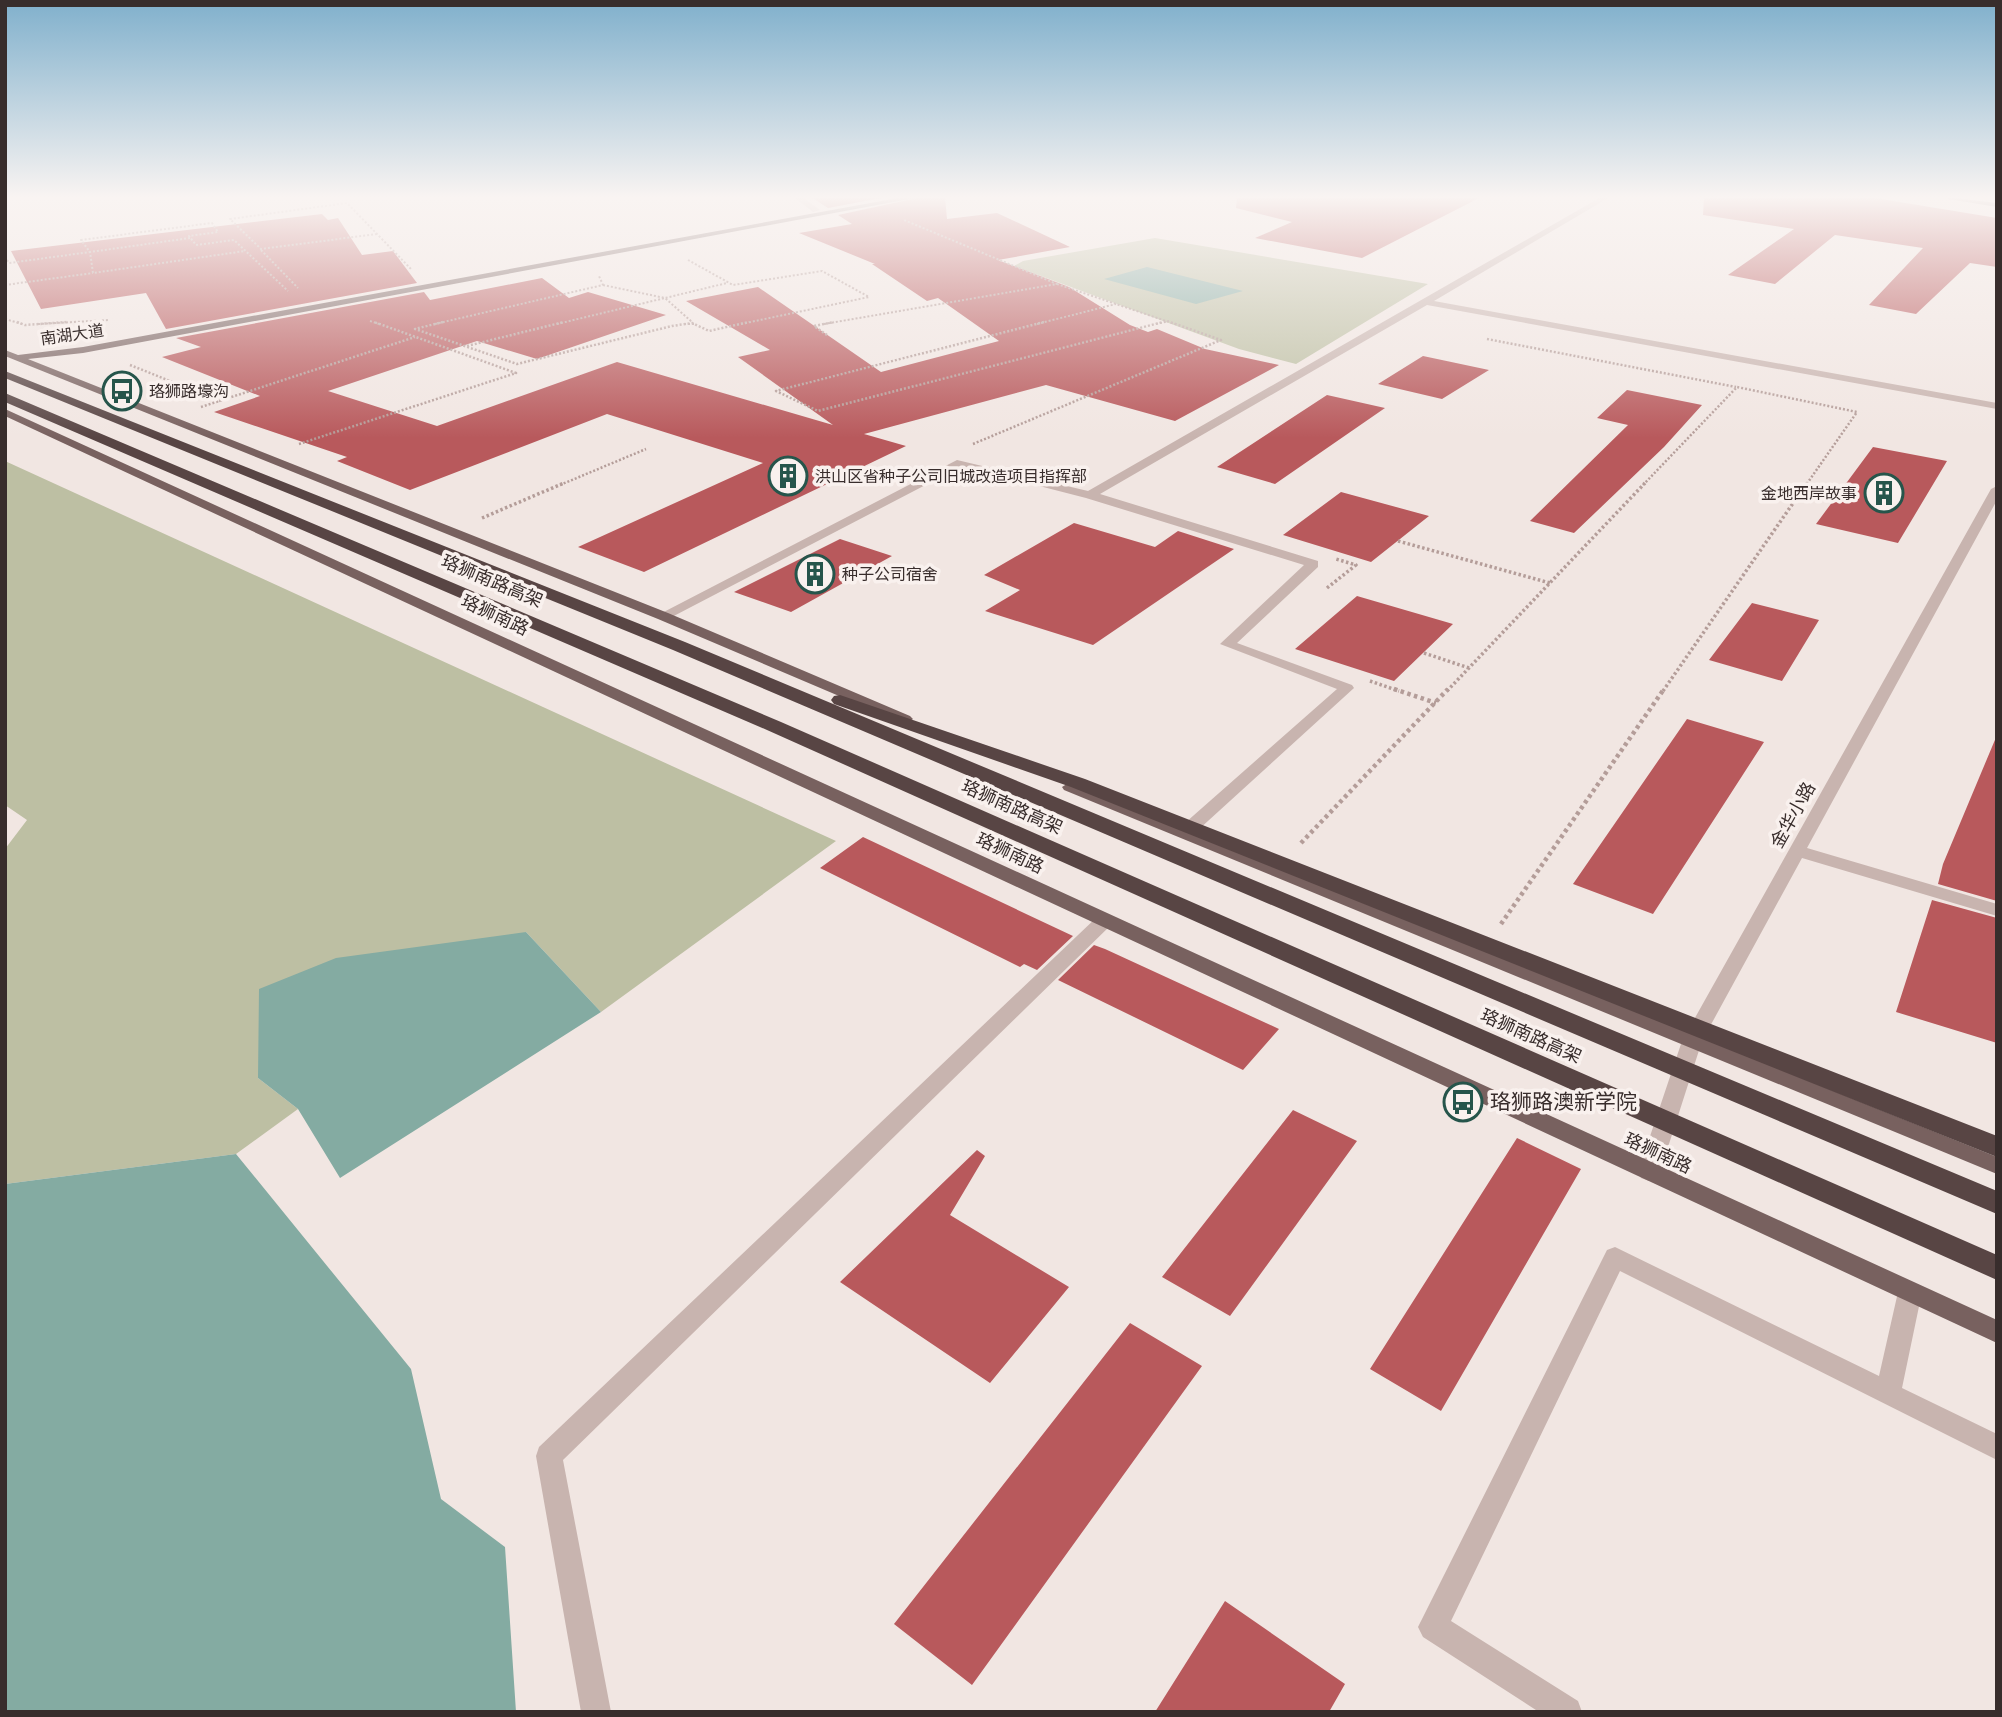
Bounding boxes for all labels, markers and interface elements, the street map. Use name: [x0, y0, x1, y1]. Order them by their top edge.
street label: 南湖大道: [39, 321, 105, 348]
bus stop icon: 珞狮路壕沟: [101, 370, 143, 412]
place label: 珞狮路壕沟: [149, 382, 229, 401]
building icon: 洪山区省种子公司旧城改造项目指挥部: [767, 455, 809, 497]
place label: 洪山区省种子公司旧城改造项目指挥部: [815, 467, 1087, 486]
building icon: 金地西岸故事: [1863, 472, 1905, 514]
place label: 金地西岸故事: [1761, 484, 1857, 503]
street label: 珞狮南路高架: [438, 550, 546, 612]
building icon: 种子公司宿舍: [794, 553, 836, 595]
place label: 种子公司宿舍: [842, 565, 938, 584]
street label: 珞狮南路: [458, 590, 532, 640]
street label: 珞狮南路高架: [958, 775, 1066, 839]
street label: 金华小路: [1766, 778, 1820, 852]
street label: 珞狮南路: [973, 828, 1047, 878]
street label: 珞狮南路高架: [1477, 1004, 1585, 1068]
bus stop icon: 珞狮路澳新学院: [1442, 1081, 1484, 1123]
place label: 珞狮路澳新学院: [1490, 1089, 1637, 1114]
street label: 珞狮南路: [1621, 1128, 1695, 1178]

